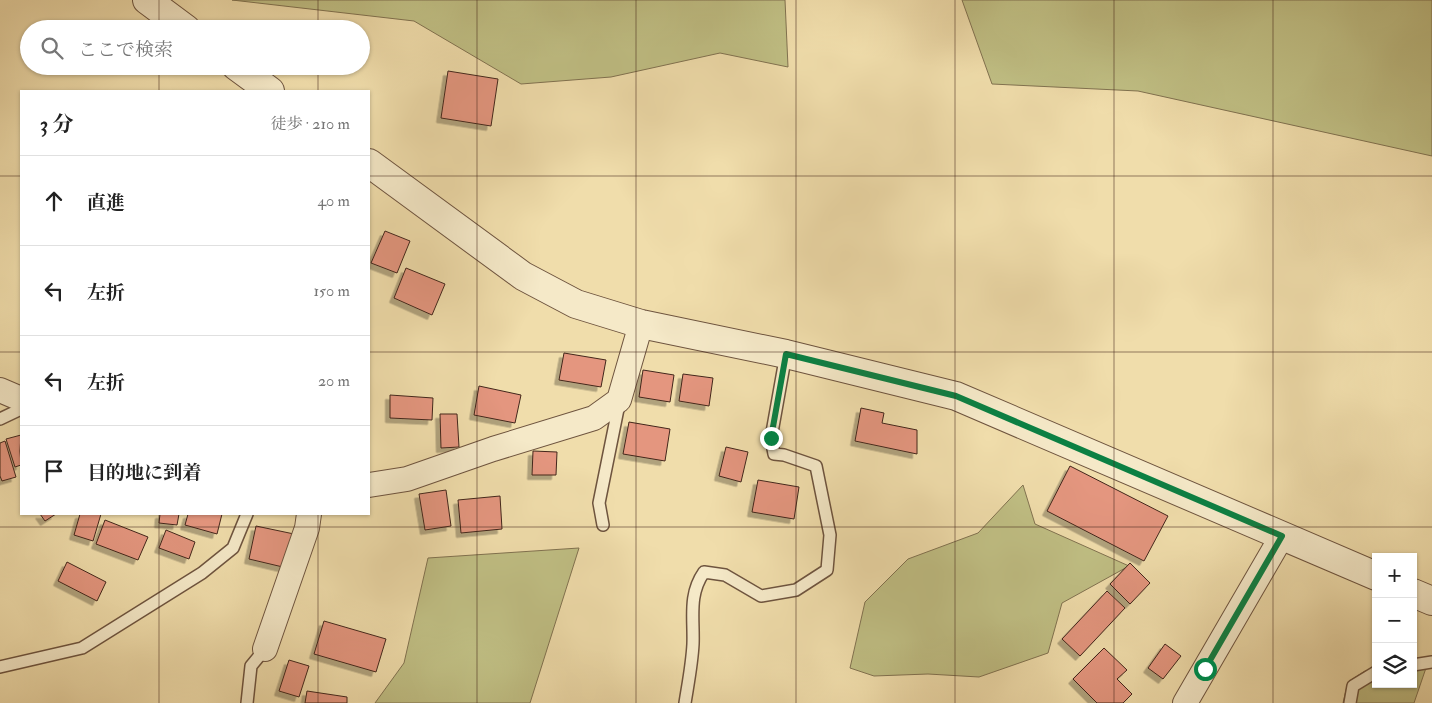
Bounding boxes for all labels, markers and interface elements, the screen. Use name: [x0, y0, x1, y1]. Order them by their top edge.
search box: [20, 20, 370, 75]
icon: search: [38, 34, 66, 62]
text: ここで検索: [78, 38, 173, 62]
text: 3 分: [40, 111, 73, 138]
text: 徒歩 · 210 m: [270, 114, 350, 134]
icon: ahead: [40, 187, 68, 215]
text: 直進: [87, 191, 125, 215]
text: 40 m: [317, 191, 350, 211]
icon: left: [40, 277, 68, 305]
text: 左折: [87, 281, 125, 305]
text: 150 m: [313, 281, 350, 301]
icon: left: [40, 367, 68, 395]
text: 左折: [87, 371, 125, 395]
text: 20 m: [318, 371, 350, 391]
route end: [760, 427, 783, 450]
icon: arrive: [40, 457, 68, 485]
text: 目的地に到着: [87, 461, 201, 485]
map controls: [1372, 553, 1417, 688]
button: +: [1372, 553, 1417, 598]
button: −: [1372, 598, 1417, 643]
button: layers: [1372, 643, 1417, 688]
route start: [1194, 658, 1217, 681]

